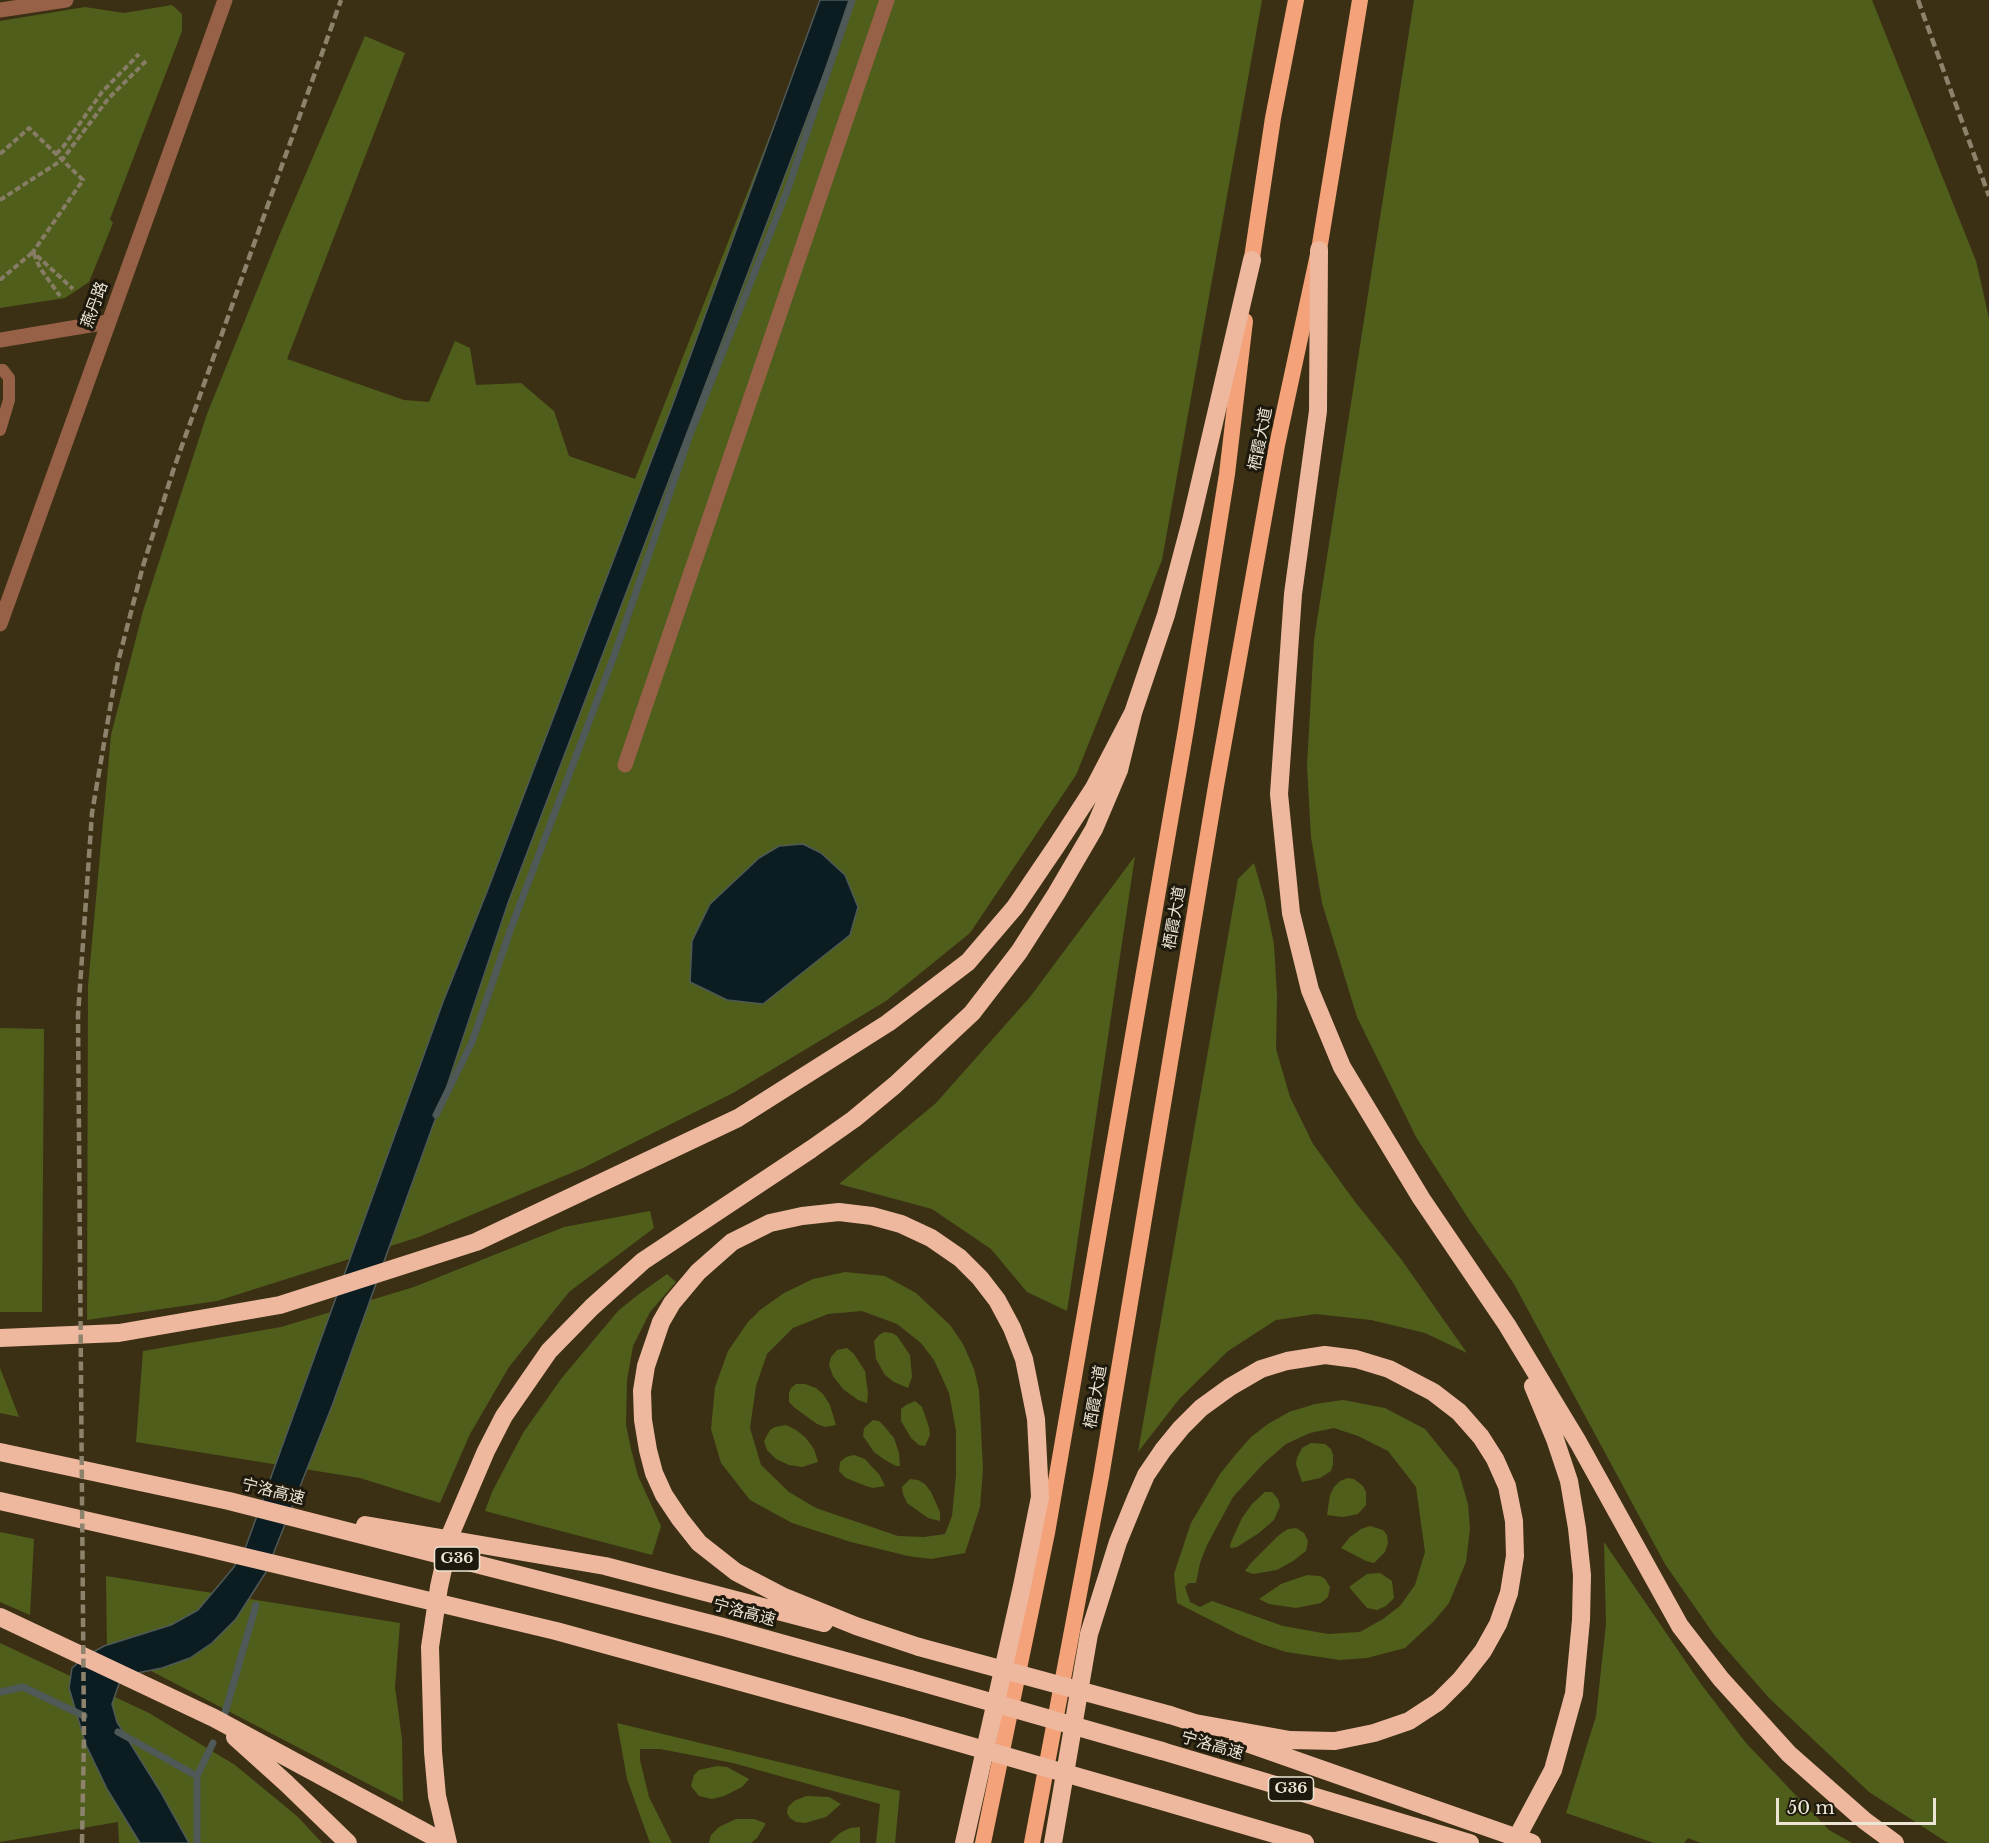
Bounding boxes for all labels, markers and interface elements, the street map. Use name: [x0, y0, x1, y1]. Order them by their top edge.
street label: 燕丹路: [78, 279, 112, 331]
street label: 栖霞大道: [1245, 406, 1277, 472]
street label: 栖霞大道: [1160, 885, 1190, 951]
street label: 栖霞大道: [1081, 1364, 1111, 1430]
street label: 宁洛高速: [240, 1475, 306, 1509]
road number: G36: [434, 1547, 480, 1571]
street label: 宁洛高速: [711, 1595, 777, 1631]
street label: 宁洛高速: [1179, 1728, 1245, 1764]
road number: G36: [1268, 1777, 1314, 1801]
scale bar: [1779, 1786, 1940, 1824]
text: 50 m: [1787, 1797, 1835, 1819]

